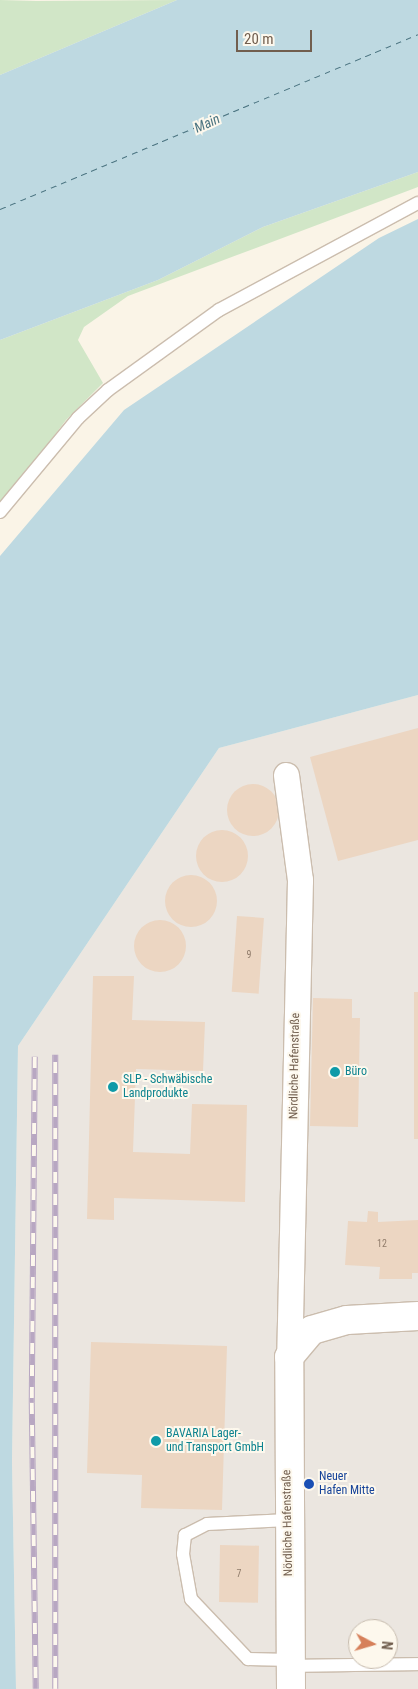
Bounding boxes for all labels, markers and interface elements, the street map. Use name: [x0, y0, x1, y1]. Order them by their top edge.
scale bar: [238, 20, 314, 52]
text: 20 m: [244, 30, 274, 48]
water label: Main: [191, 110, 223, 136]
house number: 9: [247, 949, 251, 961]
street label: Nördliche Hafenstraße: [287, 1013, 303, 1119]
place label: Büro: [345, 1065, 367, 1079]
marker: Büro: [329, 1066, 341, 1078]
place label: SLP - Schwäbische Landprodukte: [123, 1073, 212, 1101]
marker: SLP - Schwäbische Landprodukte: [107, 1081, 119, 1093]
house number: 12: [377, 1238, 387, 1250]
place label: BAVARIA Lager- und Transport GmbH: [166, 1427, 264, 1455]
marker: BAVARIA Lager- und Transport GmbH: [150, 1435, 162, 1447]
street label: Nördliche Hafenstraße: [280, 1470, 296, 1576]
place label: Neuer Hafen Mitte: [319, 1470, 375, 1498]
marker: Neuer Hafen Mitte: [303, 1478, 315, 1490]
house number: 7: [237, 1568, 241, 1580]
north arrow: [348, 1619, 398, 1669]
text: N: [379, 1640, 395, 1651]

